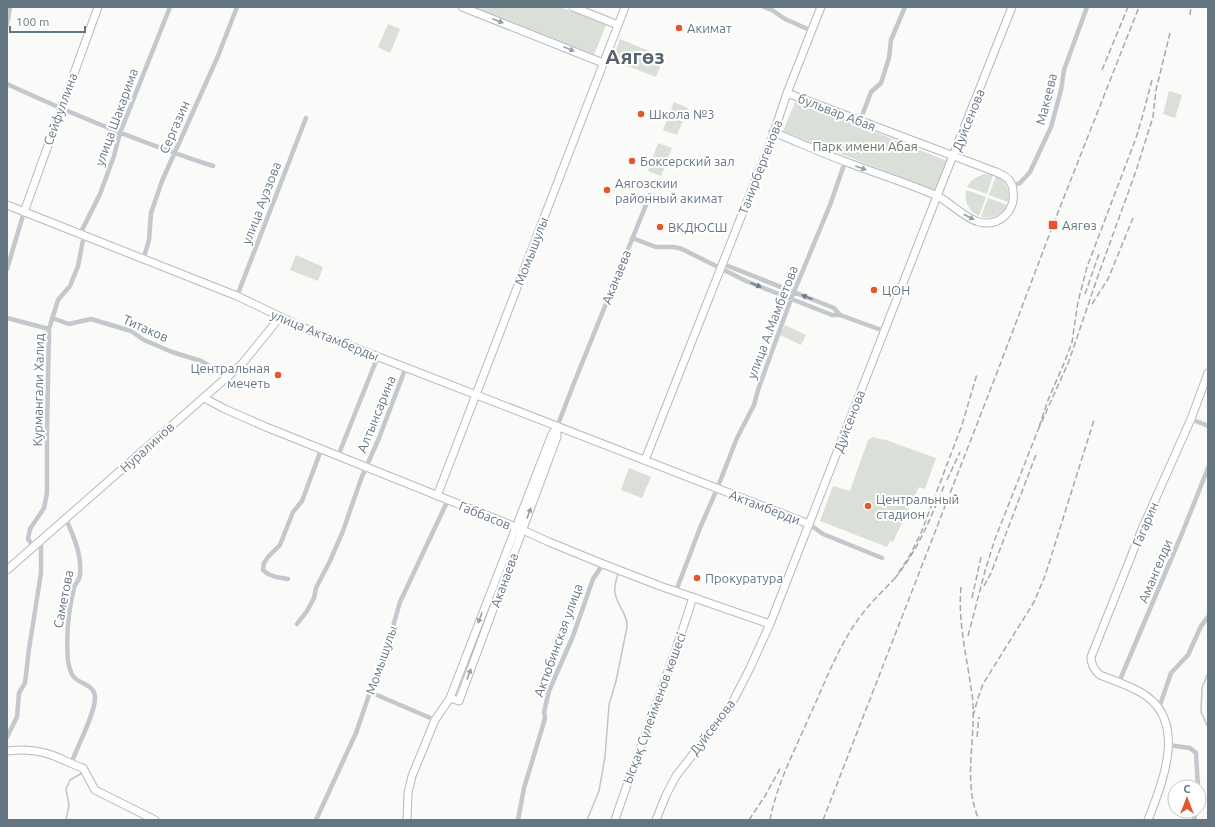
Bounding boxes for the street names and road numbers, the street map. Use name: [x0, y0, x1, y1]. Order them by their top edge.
street label: улица Шакарима: [92, 66, 140, 168]
street label: Сейфуллина: [40, 71, 80, 147]
street label: Макеева: [1033, 72, 1059, 126]
street label: Дуйсенова: [949, 87, 987, 153]
street label: бульвар Абая: [796, 91, 878, 133]
street label: Сергазин: [156, 98, 192, 156]
street label: Танирбергенова: [736, 118, 784, 216]
street label: улица Ауэзова: [239, 160, 283, 246]
street label: Момышулы: [512, 215, 550, 287]
street label: Аканаева: [599, 248, 633, 306]
street label: улица А.Мамбетова: [744, 263, 800, 381]
street label: улица Актамберды: [269, 307, 381, 363]
street label: Титаков: [121, 312, 171, 344]
street label: Курмангали Халид: [30, 333, 46, 447]
street label: Алтынсарина: [354, 374, 398, 454]
street label: Дуйсенова: [831, 388, 867, 454]
street label: Нуралинов: [117, 419, 177, 475]
street label: Актамберди: [728, 487, 802, 527]
street label: Габбасов: [457, 498, 513, 532]
street label: Гагарин: [1129, 500, 1161, 548]
street label: Амангелди: [1135, 537, 1175, 605]
street label: Аканаева: [488, 551, 520, 609]
street label: Саметова: [51, 569, 75, 629]
street label: Актюбинская улица: [531, 582, 585, 698]
street label: Момышулы: [363, 624, 399, 696]
street label: Ысқақ Сүлейменов көшесі: [620, 630, 688, 786]
street label: Дуйсенова: [687, 697, 737, 757]

